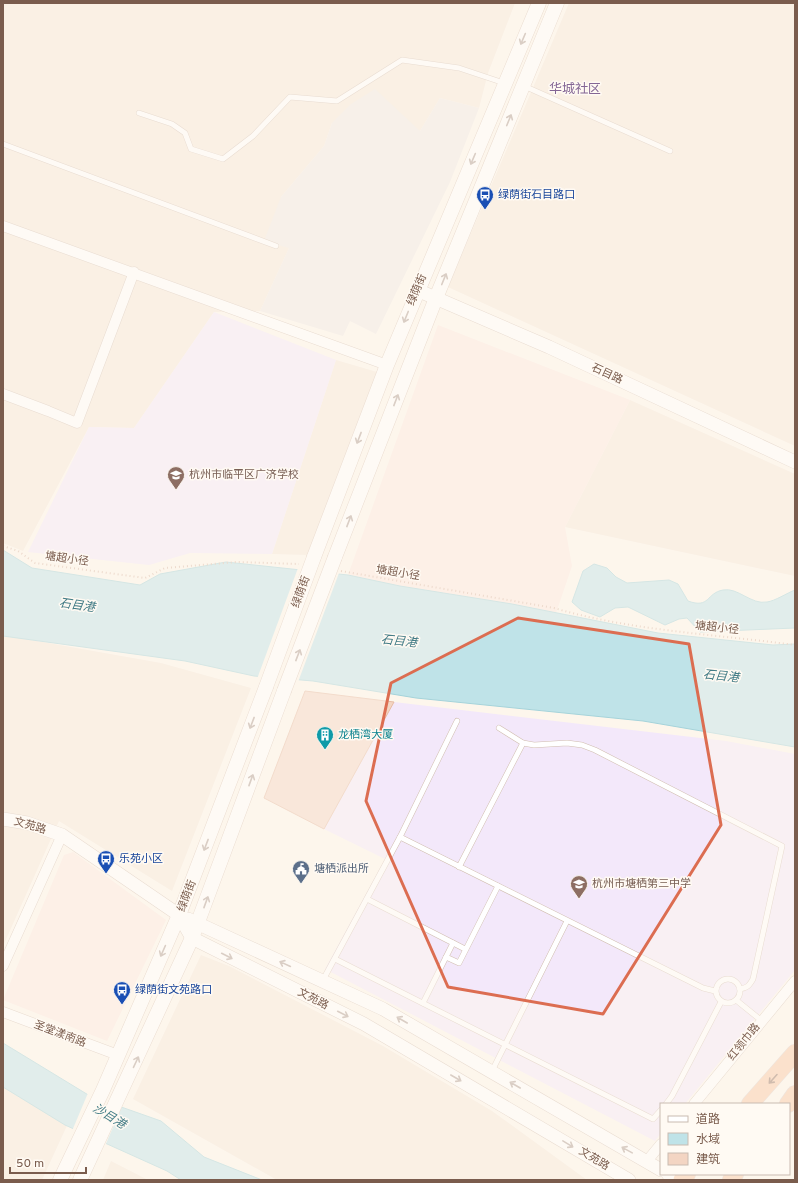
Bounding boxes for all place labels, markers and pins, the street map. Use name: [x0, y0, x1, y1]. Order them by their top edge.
bus stop icon: 绿荫街石目路口: [475, 185, 495, 210]
place label: 绿荫街石目路口: [498, 188, 575, 202]
school or university icon: 杭州市临平区广济学校: [166, 465, 186, 490]
place label: 杭州市临平区广济学校: [189, 468, 299, 482]
building icon: 龙栖湾大厦: [315, 725, 335, 750]
place label: 龙栖湾大厦: [338, 728, 393, 742]
bus stop icon: 乐苑小区: [96, 849, 116, 874]
place label: 乐苑小区: [119, 852, 163, 866]
public building icon: 塘栖派出所: [291, 859, 311, 884]
place label: 塘栖派出所: [314, 862, 369, 876]
school or university icon: 杭州市塘栖第三中学: [569, 874, 589, 899]
place label: 杭州市塘栖第三中学: [592, 877, 691, 891]
bus stop icon: 绿荫街文苑路口: [112, 980, 132, 1005]
place label: 绿荫街文苑路口: [135, 983, 212, 997]

